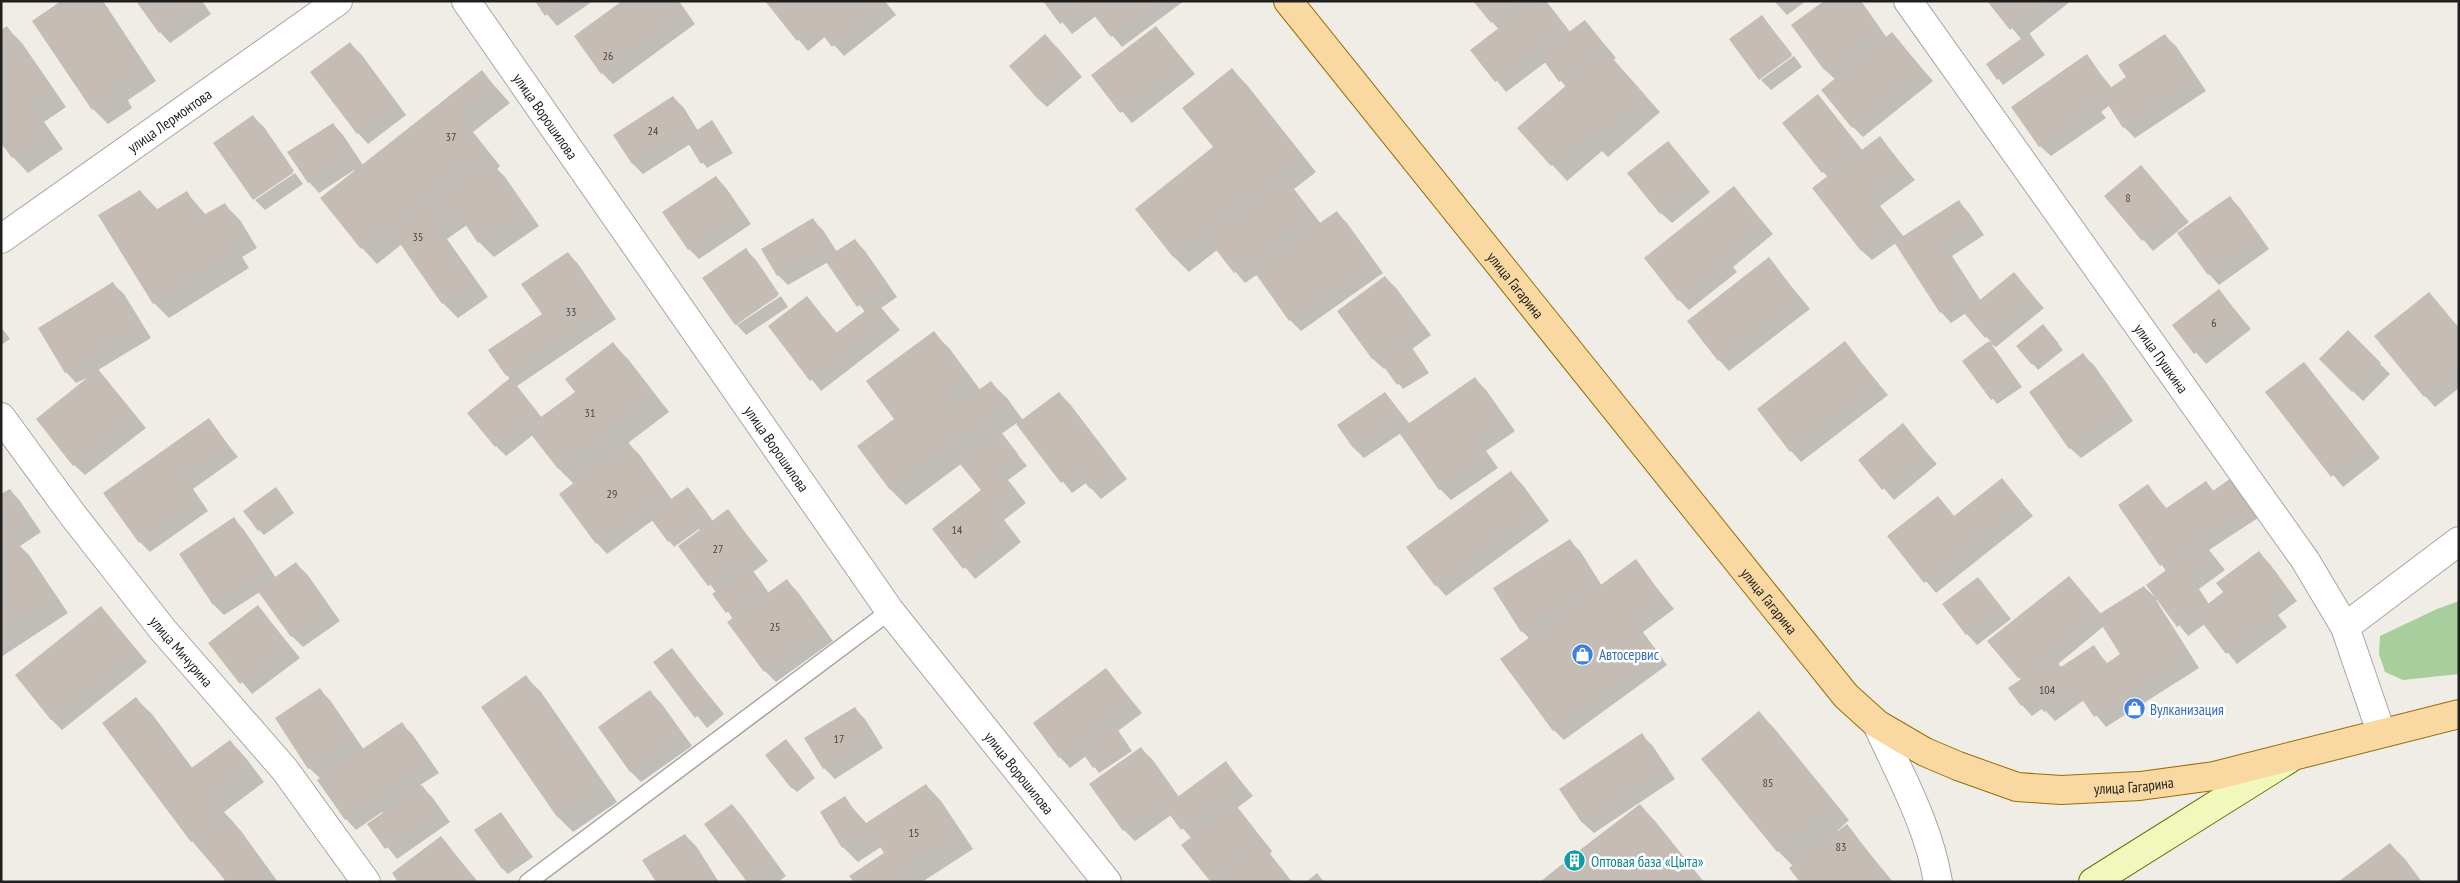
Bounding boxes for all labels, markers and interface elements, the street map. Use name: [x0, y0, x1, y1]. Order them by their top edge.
house number: 26: [603, 48, 613, 63]
street label: улица Ворошилова: [509, 69, 582, 163]
street label: улица Лермонтова: [124, 84, 215, 156]
house number: 24: [648, 123, 659, 138]
house number: 37: [446, 129, 456, 144]
house number: 8: [2125, 190, 2131, 205]
house number: 35: [413, 229, 423, 244]
street label: улица Гагарина: [1483, 248, 1548, 322]
house number: 33: [566, 304, 576, 319]
house number: 6: [2211, 315, 2217, 330]
street label: улица Пушкина: [2130, 319, 2193, 397]
street label: улица Ворошилова: [741, 402, 814, 495]
house number: 31: [585, 405, 595, 420]
house number: 29: [607, 486, 617, 501]
house number: 14: [952, 522, 963, 537]
house number: 27: [713, 541, 723, 556]
street label: улица Гагарина: [1737, 563, 1802, 638]
street label: улица Мичурина: [146, 612, 218, 691]
house number: 25: [770, 619, 780, 634]
shop icon: Автосервис: [1571, 642, 1595, 666]
place label: Автосервис: [1599, 645, 1660, 664]
house number: 104: [2039, 682, 2056, 697]
shop icon: Вулканизация: [2122, 697, 2146, 721]
place label: Вулканизация: [2150, 700, 2224, 719]
street label: улица Ворошилова: [981, 727, 1058, 818]
house number: 17: [834, 731, 844, 746]
street label: улица Гагарина: [2093, 772, 2175, 798]
house number: 85: [1763, 775, 1773, 790]
house number: 15: [909, 825, 919, 840]
house number: 83: [1836, 839, 1846, 854]
building icon: Оптовая база «Цыта»: [1563, 849, 1587, 873]
place label: Оптовая база «Цыта»: [1591, 852, 1704, 871]

